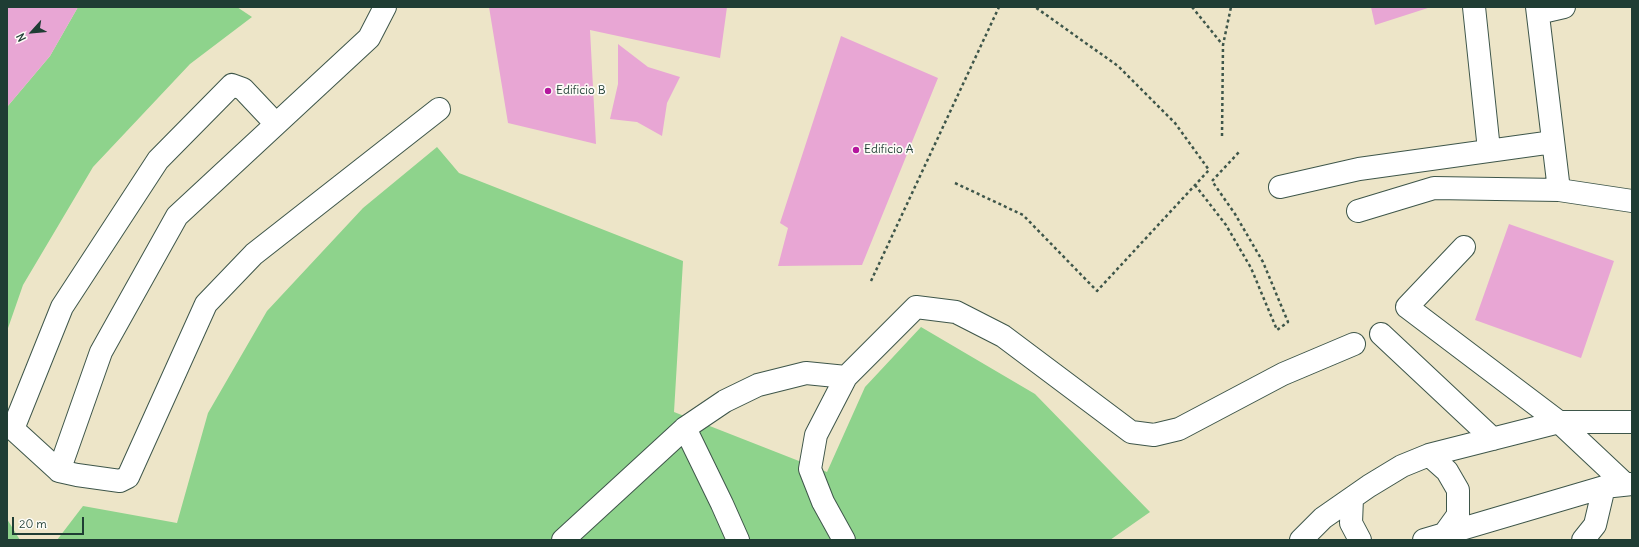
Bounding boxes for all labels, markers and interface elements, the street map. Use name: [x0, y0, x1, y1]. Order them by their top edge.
north arrow: [12, 12, 52, 52]
text: N: [13, 31, 29, 44]
place label: Edificio B: [556, 84, 605, 98]
marker: Edificio B: [543, 86, 553, 96]
place label: Edificio A: [864, 143, 913, 157]
marker: Edificio A: [851, 145, 861, 155]
scale bar: [14, 509, 86, 535]
text: 20 m: [19, 516, 47, 531]

